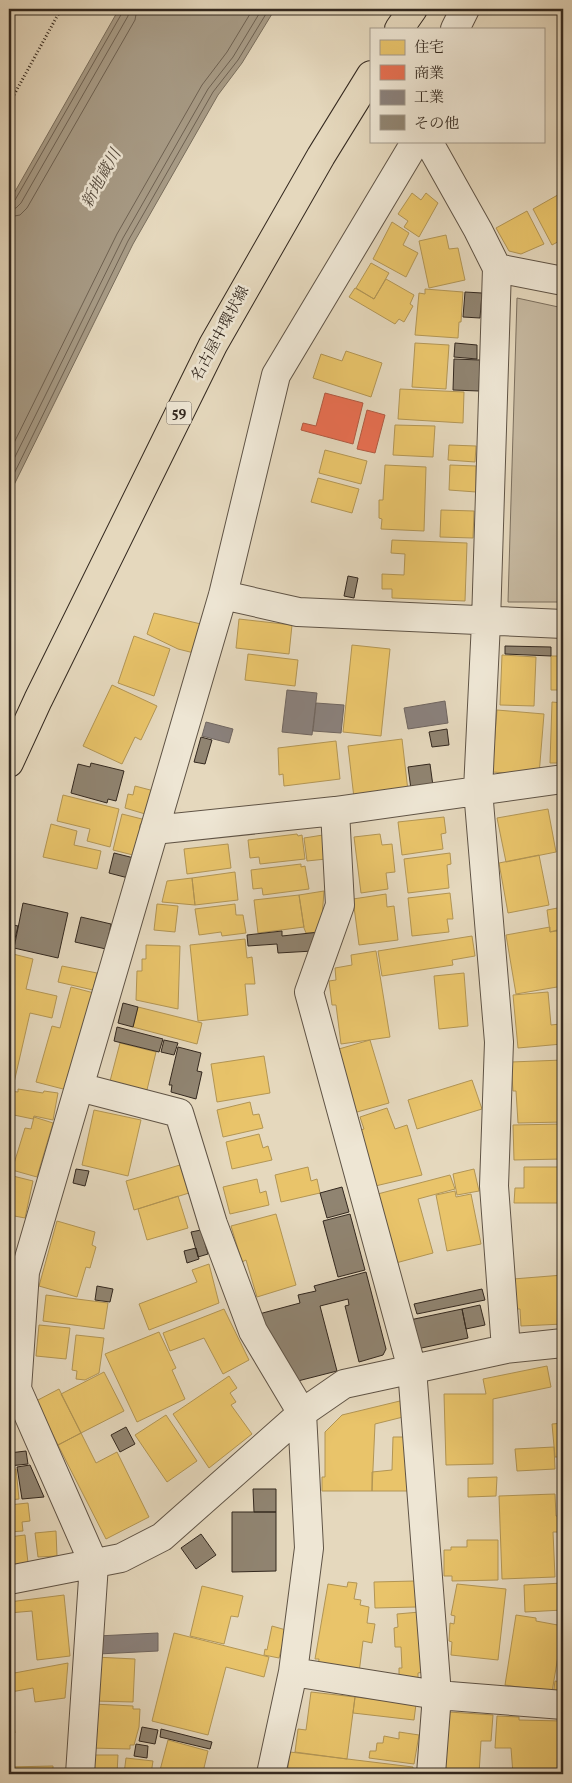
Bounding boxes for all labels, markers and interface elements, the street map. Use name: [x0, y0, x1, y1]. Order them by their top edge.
legend: [370, 28, 544, 142]
text: 住宅: [414, 38, 444, 59]
text: 商業: [414, 64, 444, 85]
text: 工業: [414, 88, 444, 109]
text: その他: [414, 114, 459, 135]
water label: 新地蔵川: [77, 144, 128, 212]
street label: 名古屋中環状線: [187, 283, 255, 385]
road number: 59: [166, 402, 192, 424]

